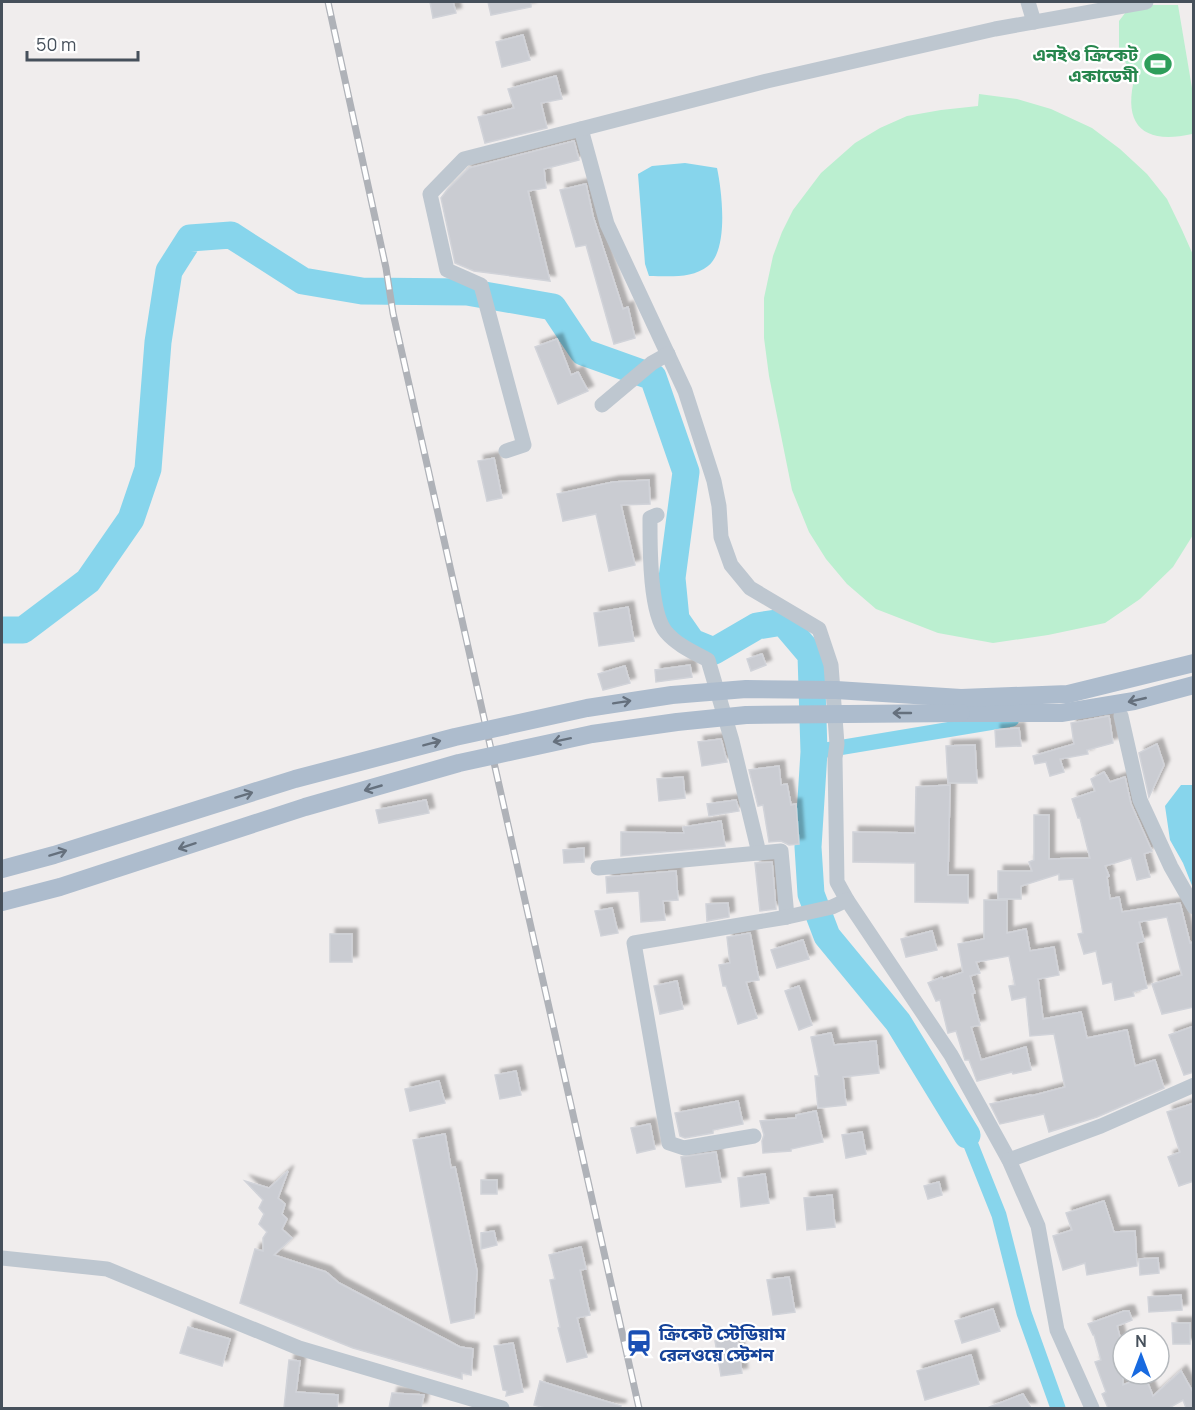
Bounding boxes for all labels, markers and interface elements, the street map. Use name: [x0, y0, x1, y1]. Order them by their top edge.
scale bar: [27, 24, 138, 62]
text: 50 m: [36, 32, 76, 56]
place label: এনইও ক্রিকেট একাডেমী: [1033, 42, 1139, 87]
sports icon: এনইও ক্রিকেট একাডেমী: [1143, 49, 1173, 79]
one-way arrow: [1128, 695, 1147, 706]
one-way arrow: [612, 697, 632, 708]
one-way arrow: [893, 707, 913, 719]
one-way arrow: [553, 735, 572, 746]
one-way arrow: [422, 737, 441, 748]
one-way arrow: [364, 783, 383, 794]
one-way arrow: [234, 789, 253, 800]
one-way arrow: [178, 841, 197, 852]
one-way arrow: [48, 847, 67, 858]
place label: ক্রিকেট স্টেডিয়াম রেলওয়ে স্টেশন: [658, 1321, 786, 1366]
north arrow: [1111, 1326, 1171, 1386]
station icon: ক্রিকেট স্টেডিয়াম রেলওয়ে স্টেশন: [624, 1328, 654, 1358]
text: N: [1135, 1330, 1147, 1352]

